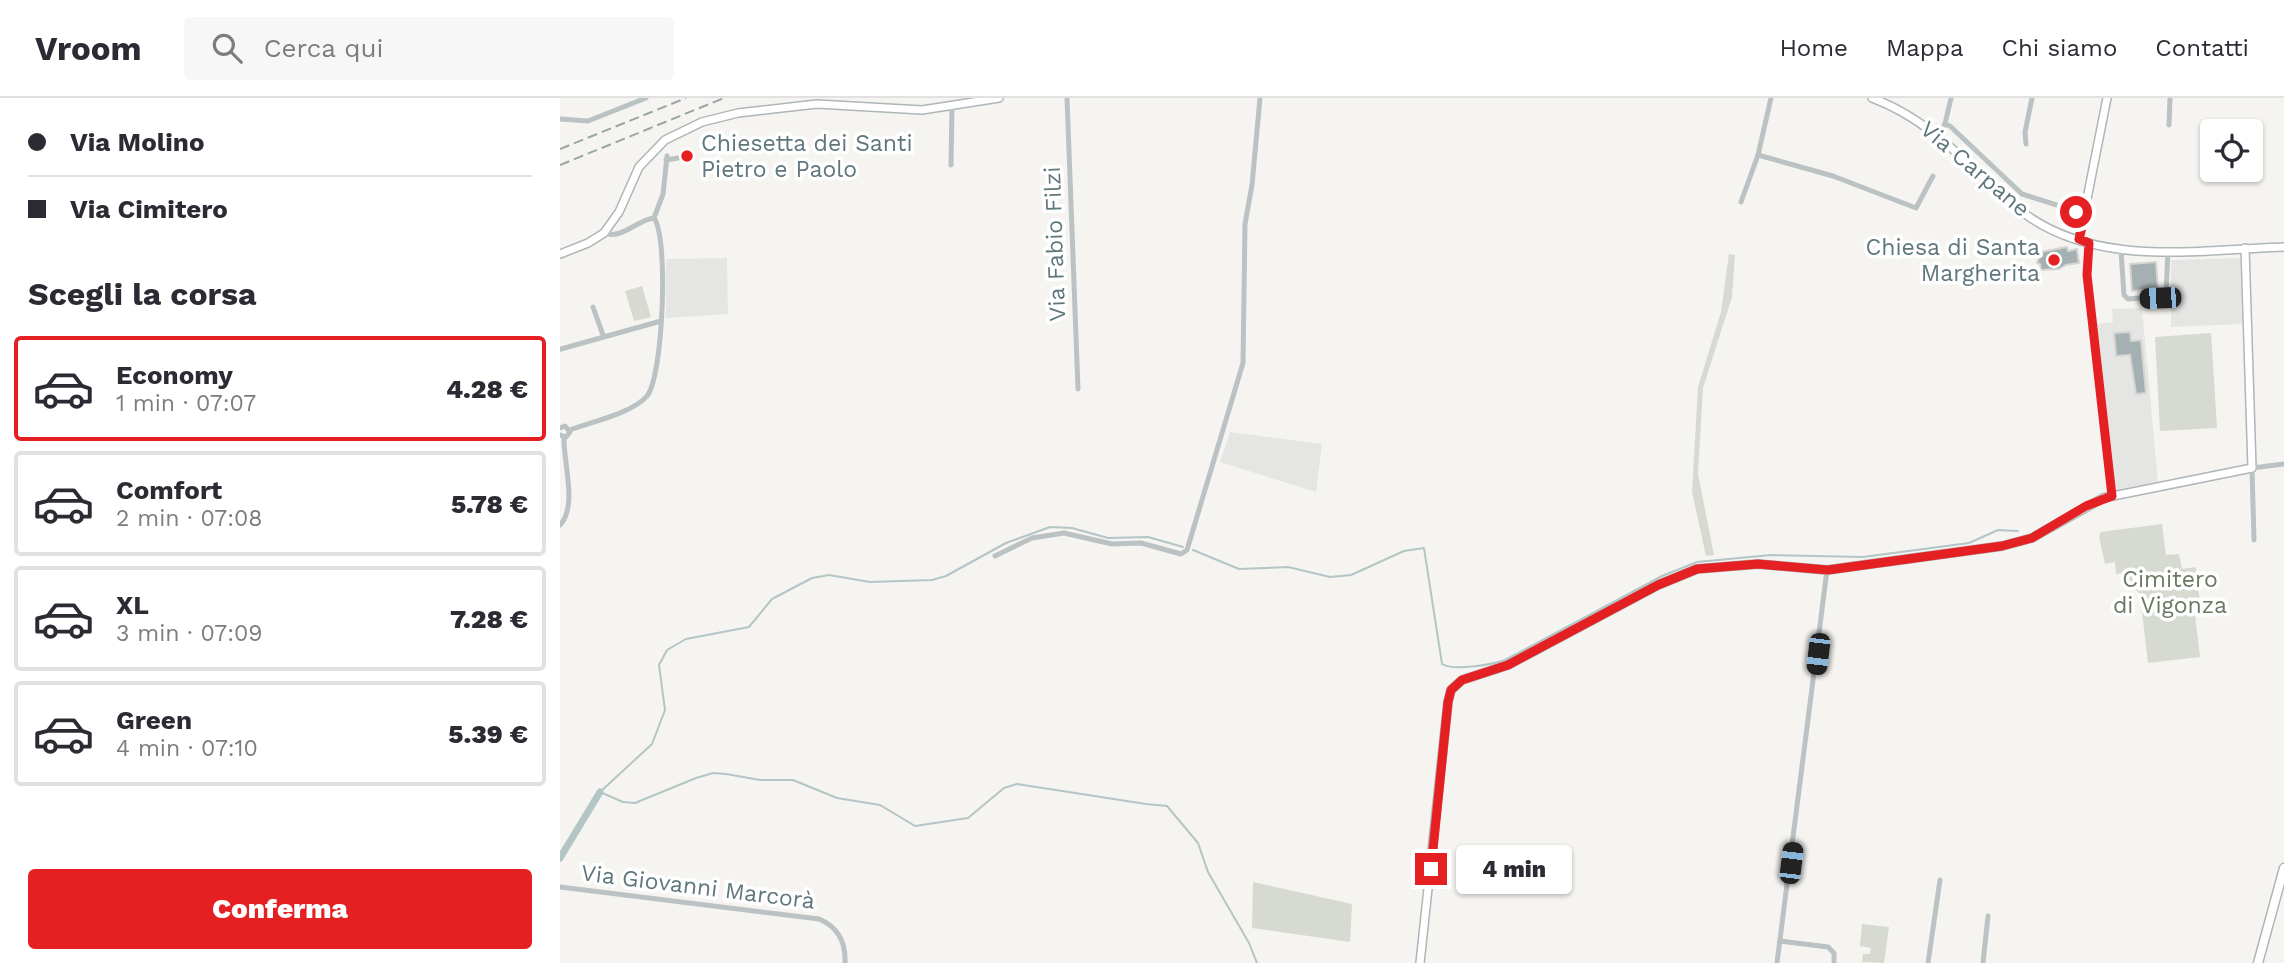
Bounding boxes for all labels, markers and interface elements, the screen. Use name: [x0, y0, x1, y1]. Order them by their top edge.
search box: [184, 17, 674, 80]
text: Vroom: [35, 29, 142, 68]
icon: search: [208, 29, 246, 67]
text: Cerca qui: [264, 33, 384, 63]
text: Home: [1779, 34, 1848, 62]
text: Mappa: [1886, 34, 1964, 62]
text: Chi siamo: [2002, 34, 2117, 62]
text: Contatti: [2155, 34, 2249, 62]
street label: Via Carpane: [1915, 115, 2035, 223]
map controls: [2200, 119, 2263, 182]
button: locate: [2200, 119, 2263, 182]
text: Via Molino: [70, 127, 205, 157]
place label: Chiesetta dei Santi Pietro e Paolo: [701, 130, 913, 183]
marker: Chiesetta dei Santi Pietro e Paolo: [679, 148, 695, 164]
street label: Via Fabio Filzi: [1039, 166, 1071, 322]
text: Via Cimitero: [70, 194, 228, 224]
route start: [2060, 196, 2092, 228]
place label: Chiesa di Santa Margherita: [1865, 234, 2040, 287]
marker: Chiesa di Santa Margherita: [2046, 252, 2062, 268]
text: Scegli la corsa: [28, 275, 257, 313]
car: [2139, 287, 2182, 309]
icon: car: [32, 357, 95, 420]
text: Economy: [116, 360, 233, 390]
text: 4.28 €: [446, 374, 528, 404]
text: 1 min · 07:07: [116, 390, 256, 417]
icon: car: [32, 472, 95, 535]
text: Comfort: [116, 475, 222, 505]
text: 5.78 €: [451, 489, 528, 519]
text: 2 min · 07:08: [116, 505, 262, 532]
park label: Cimitero di Vigonza: [2113, 566, 2227, 619]
icon: car: [32, 587, 95, 650]
text: XL: [116, 590, 149, 620]
text: 7.28 €: [450, 604, 528, 634]
text: 3 min · 07:09: [116, 620, 262, 647]
car: [1806, 632, 1831, 676]
icon: car: [32, 702, 95, 765]
text: Green: [116, 705, 192, 735]
text: 5.39 €: [448, 719, 528, 749]
text: 4 min · 07:10: [116, 735, 258, 762]
car: [1779, 841, 1804, 885]
callout: 4 min: [1456, 844, 1571, 894]
route end: [1415, 853, 1447, 885]
text: 4 min: [1482, 856, 1546, 883]
street label: Via Giovanni Marcorà: [580, 859, 816, 915]
button: Conferma: [28, 869, 532, 949]

